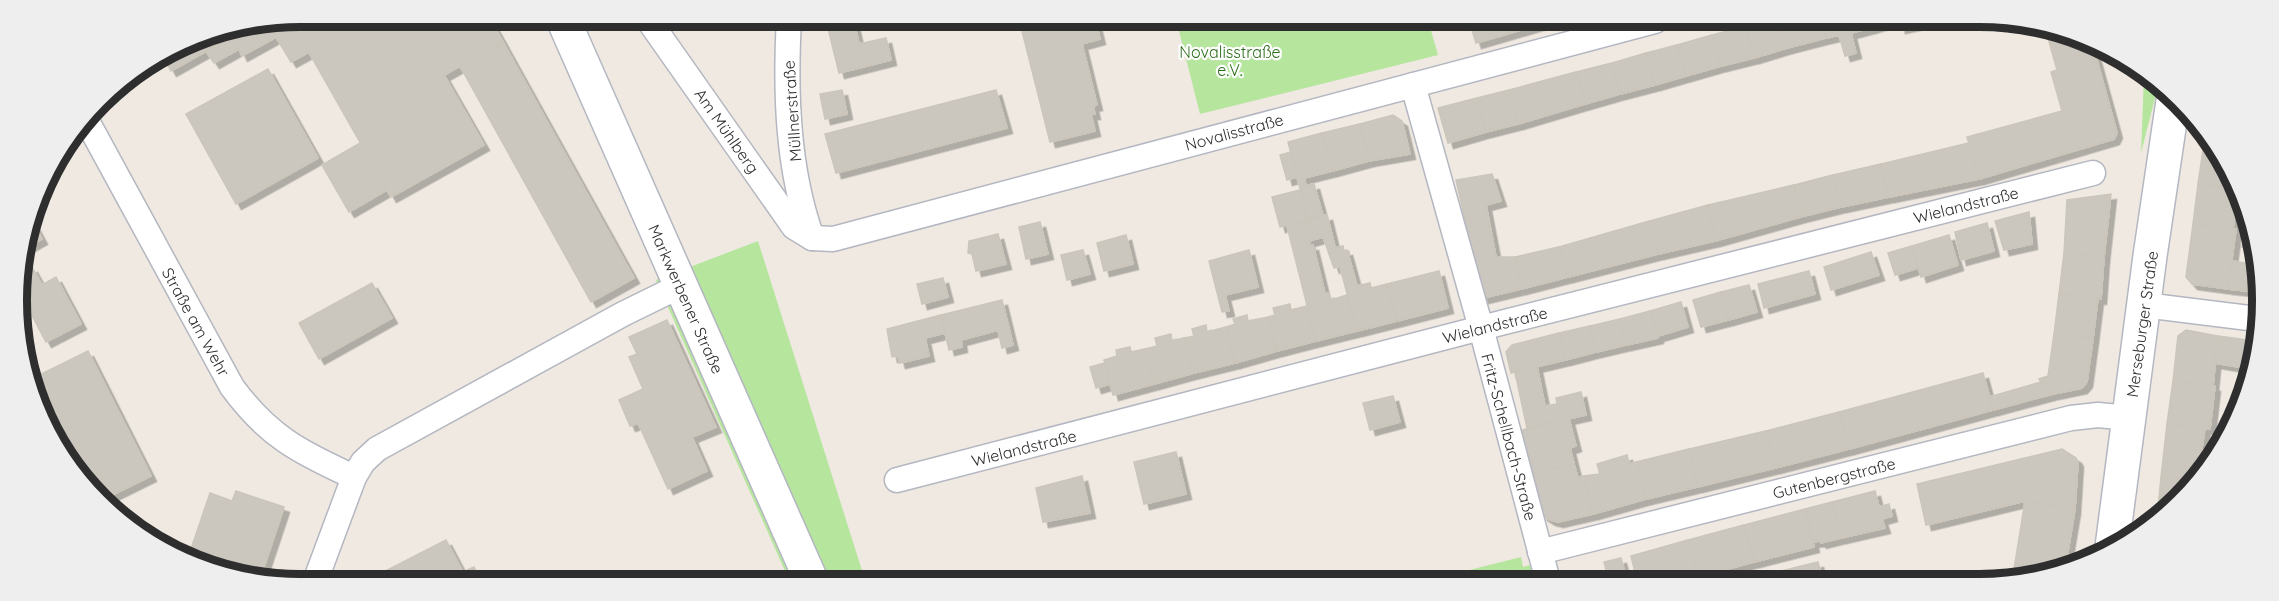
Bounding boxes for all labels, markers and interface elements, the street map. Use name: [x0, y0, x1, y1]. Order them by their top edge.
park label: Novalisstraße e.V.: [1179, 42, 1281, 80]
street label: Müllnerstraße: [778, 60, 806, 162]
street label: Am Mühlberg: [690, 85, 764, 177]
street label: Novalisstraße: [1182, 109, 1286, 155]
street label: Wielandstraße: [1911, 182, 2021, 228]
street label: Markwerbener Straße: [644, 221, 728, 377]
street label: Merseburger Straße: [2122, 249, 2162, 399]
street label: Straße am Wehr: [158, 264, 234, 380]
street label: Wielandstraße: [1440, 302, 1550, 348]
street label: Fritz-Schellbach-Straße: [1477, 351, 1541, 523]
street label: Wielandstraße: [969, 425, 1079, 471]
street label: Gutenbergstraße: [1771, 453, 1897, 503]

